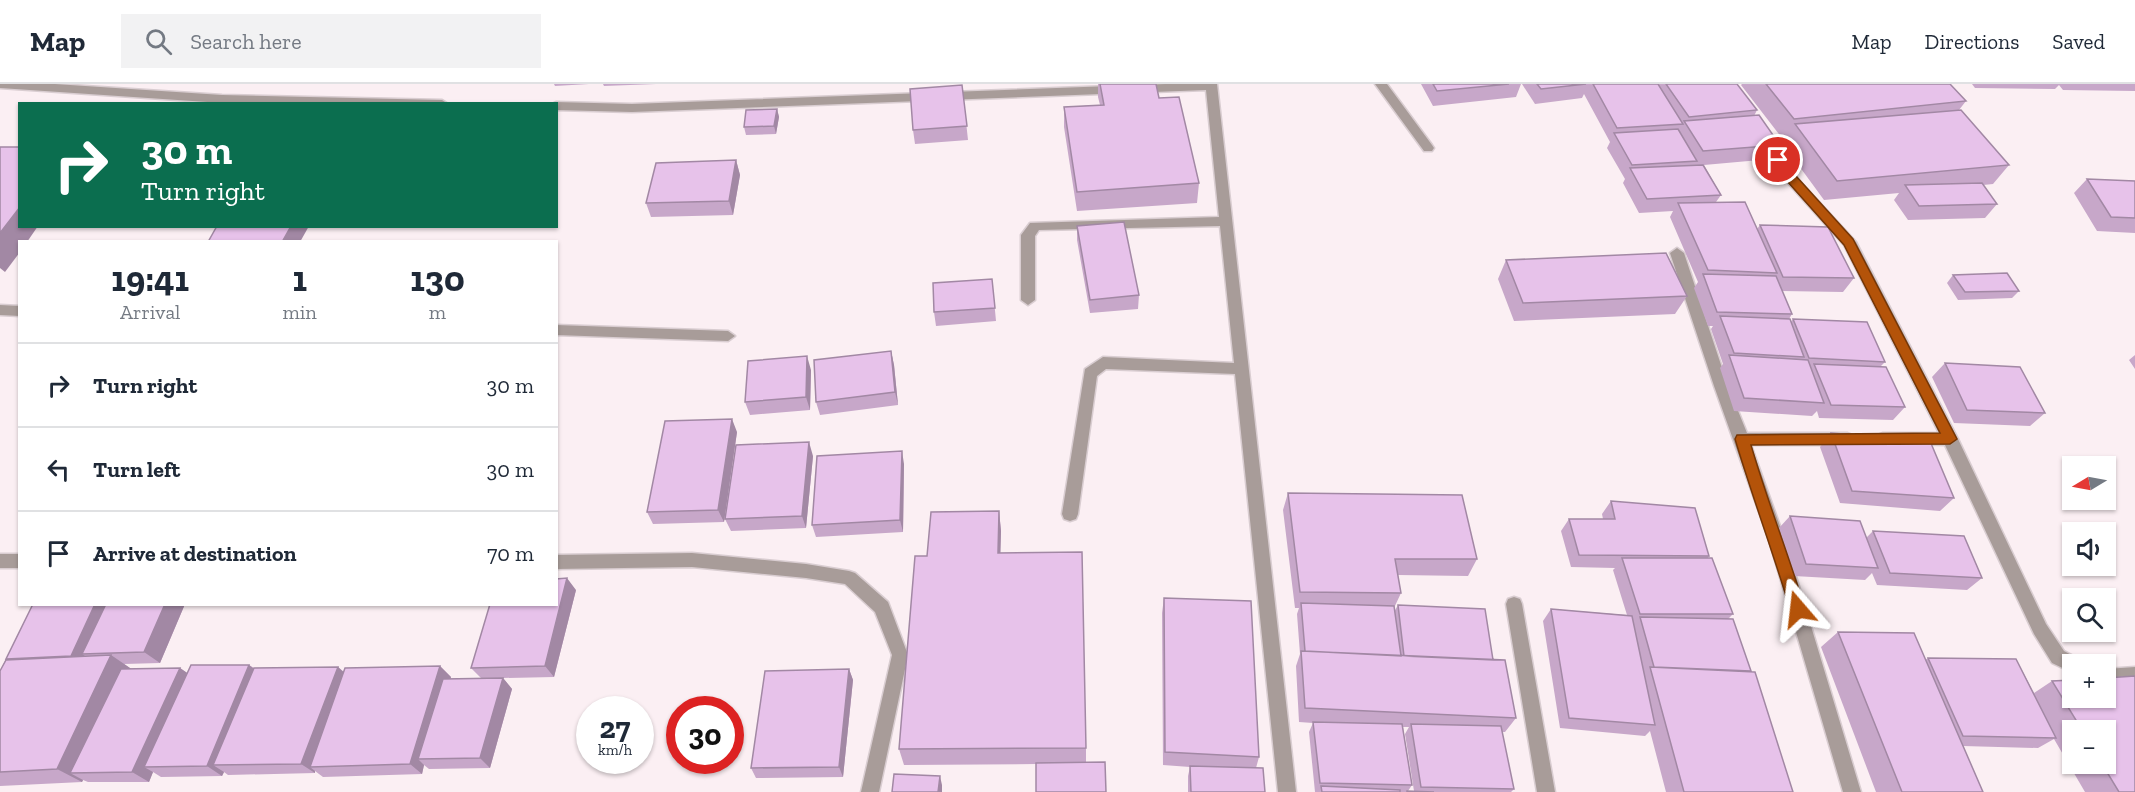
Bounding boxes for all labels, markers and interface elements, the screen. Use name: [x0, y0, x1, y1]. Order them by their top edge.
search box: [121, 14, 541, 68]
text: Map: [30, 25, 85, 58]
icon: search: [142, 25, 175, 58]
text: Search here: [190, 28, 302, 55]
text: Map: [1852, 29, 1892, 54]
text: Directions: [1925, 29, 2019, 54]
text: Saved: [2052, 29, 2105, 54]
text: 30 m: [141, 124, 232, 175]
icon: right: [42, 126, 120, 204]
pin: [1752, 134, 1803, 185]
icon: arrive: [1761, 143, 1794, 176]
text: Turn right: [141, 175, 265, 207]
text: 19:41: [111, 257, 189, 300]
text: 1: [292, 257, 307, 300]
text: 130: [410, 257, 465, 300]
text: Arrival: [120, 300, 180, 324]
text: min: [282, 300, 317, 324]
text: m: [429, 300, 446, 324]
icon: right: [42, 369, 75, 402]
text: Turn right: [93, 372, 197, 399]
text: 30 m: [487, 372, 534, 399]
icon: left: [42, 453, 75, 486]
text: Turn left: [93, 456, 180, 483]
text: 30 m: [487, 456, 534, 483]
north arrow: [2062, 456, 2116, 510]
map controls: [2062, 456, 2116, 774]
button: sound: [2062, 522, 2116, 576]
icon: arrive: [42, 537, 75, 570]
text: Arrive at destination: [93, 540, 296, 567]
text: 70 m: [487, 540, 534, 567]
position arrow: [1766, 577, 1830, 641]
button: search: [2062, 588, 2116, 642]
button: +: [2062, 654, 2116, 708]
speed limit sign: 30: [666, 696, 744, 774]
text: 27: [600, 710, 630, 746]
button: −: [2062, 720, 2116, 774]
text: km/h: [598, 741, 632, 759]

